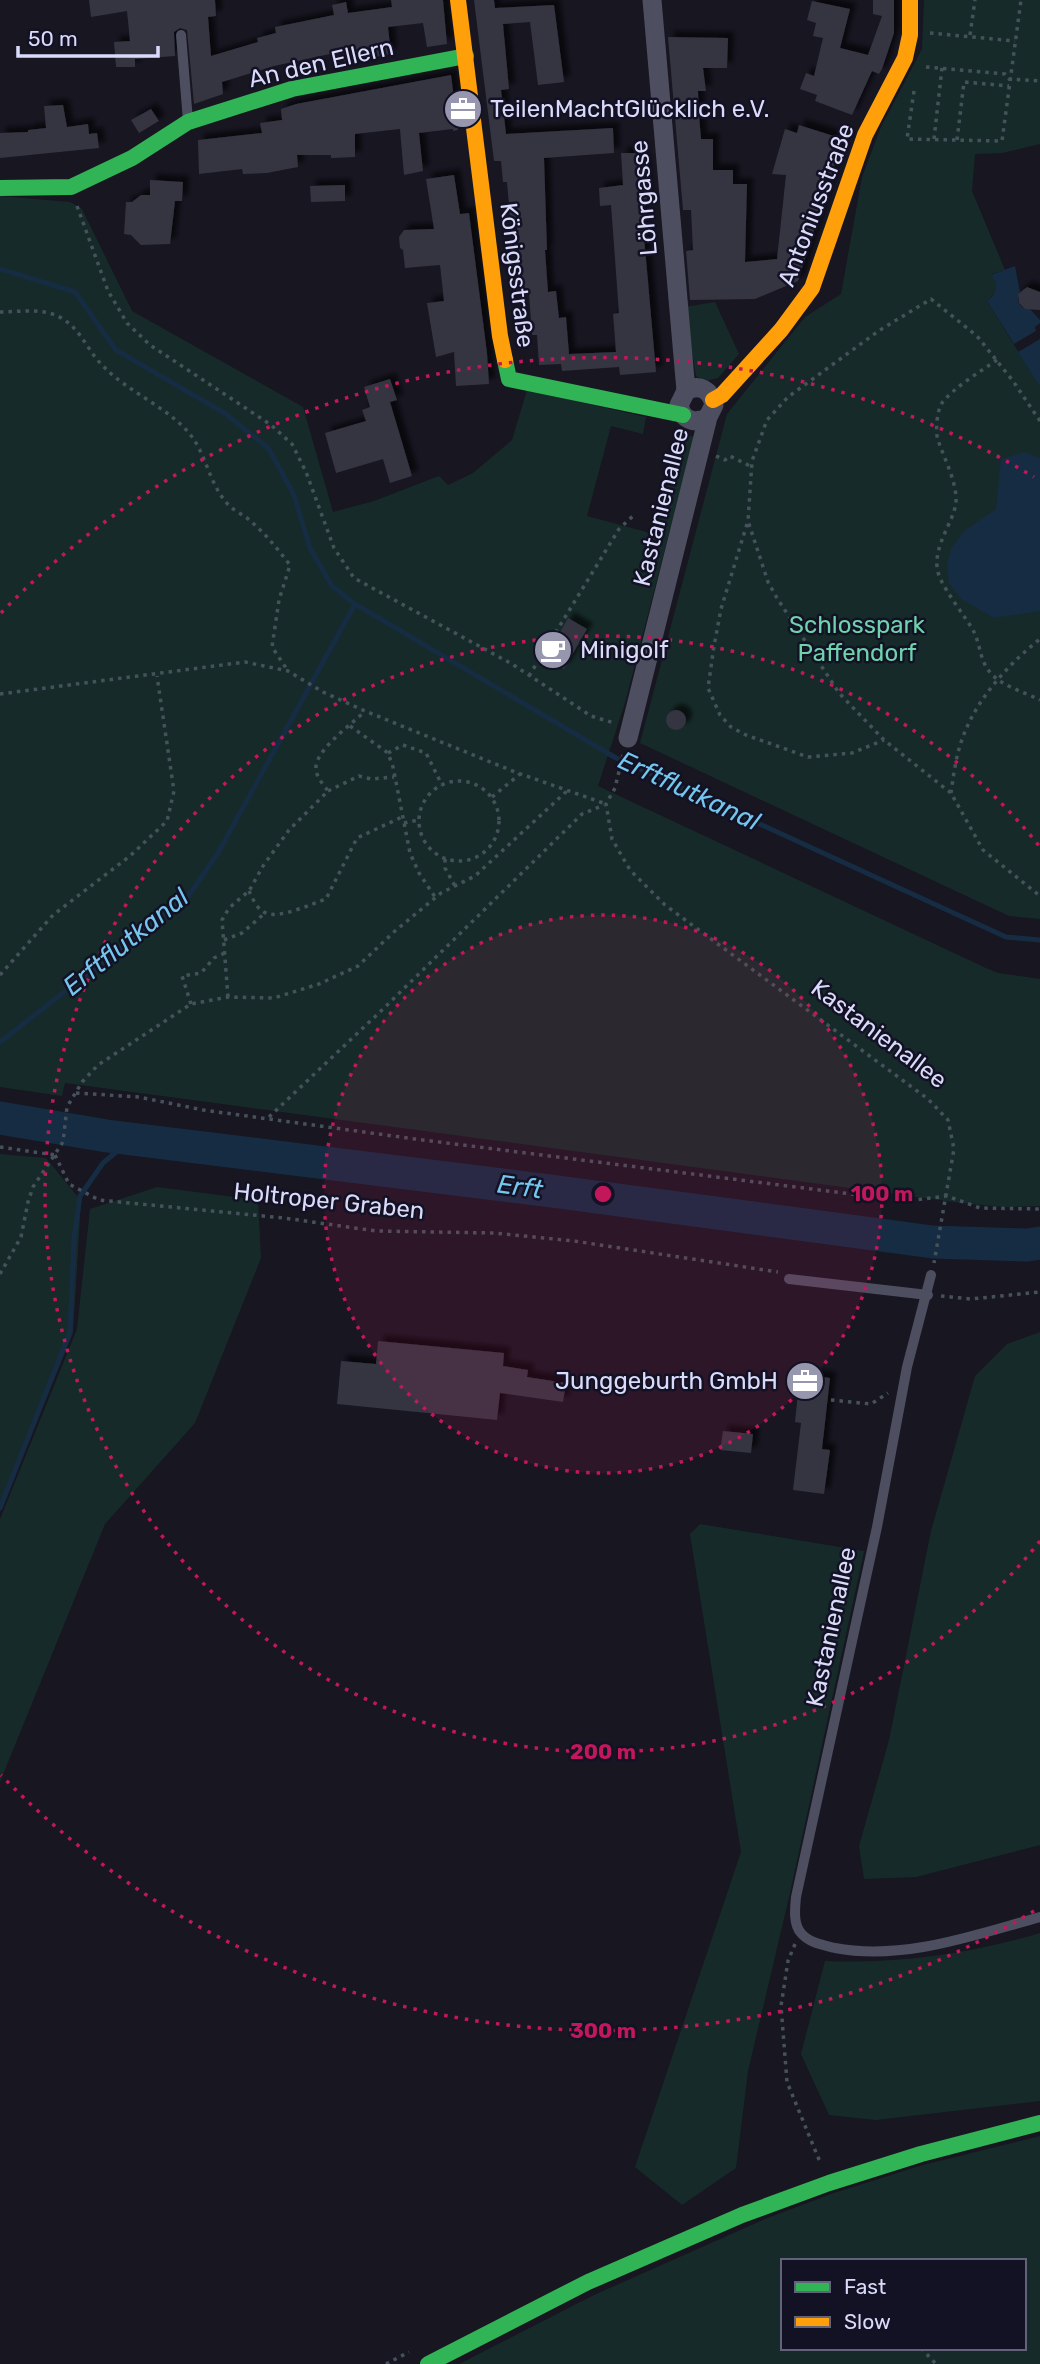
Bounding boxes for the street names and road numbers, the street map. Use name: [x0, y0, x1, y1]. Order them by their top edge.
street label: An den Ellern: [246, 33, 396, 93]
street label: Antoniusstraße: [772, 120, 860, 290]
street label: Löhrgasse: [625, 139, 663, 257]
street label: Königsstraße: [494, 201, 540, 349]
street label: Kastanienallee: [628, 425, 694, 589]
street label: Kastanienallee: [806, 974, 952, 1094]
street label: Holtroper Graben: [232, 1177, 426, 1225]
street label: Kastanienallee: [800, 1545, 862, 1709]

